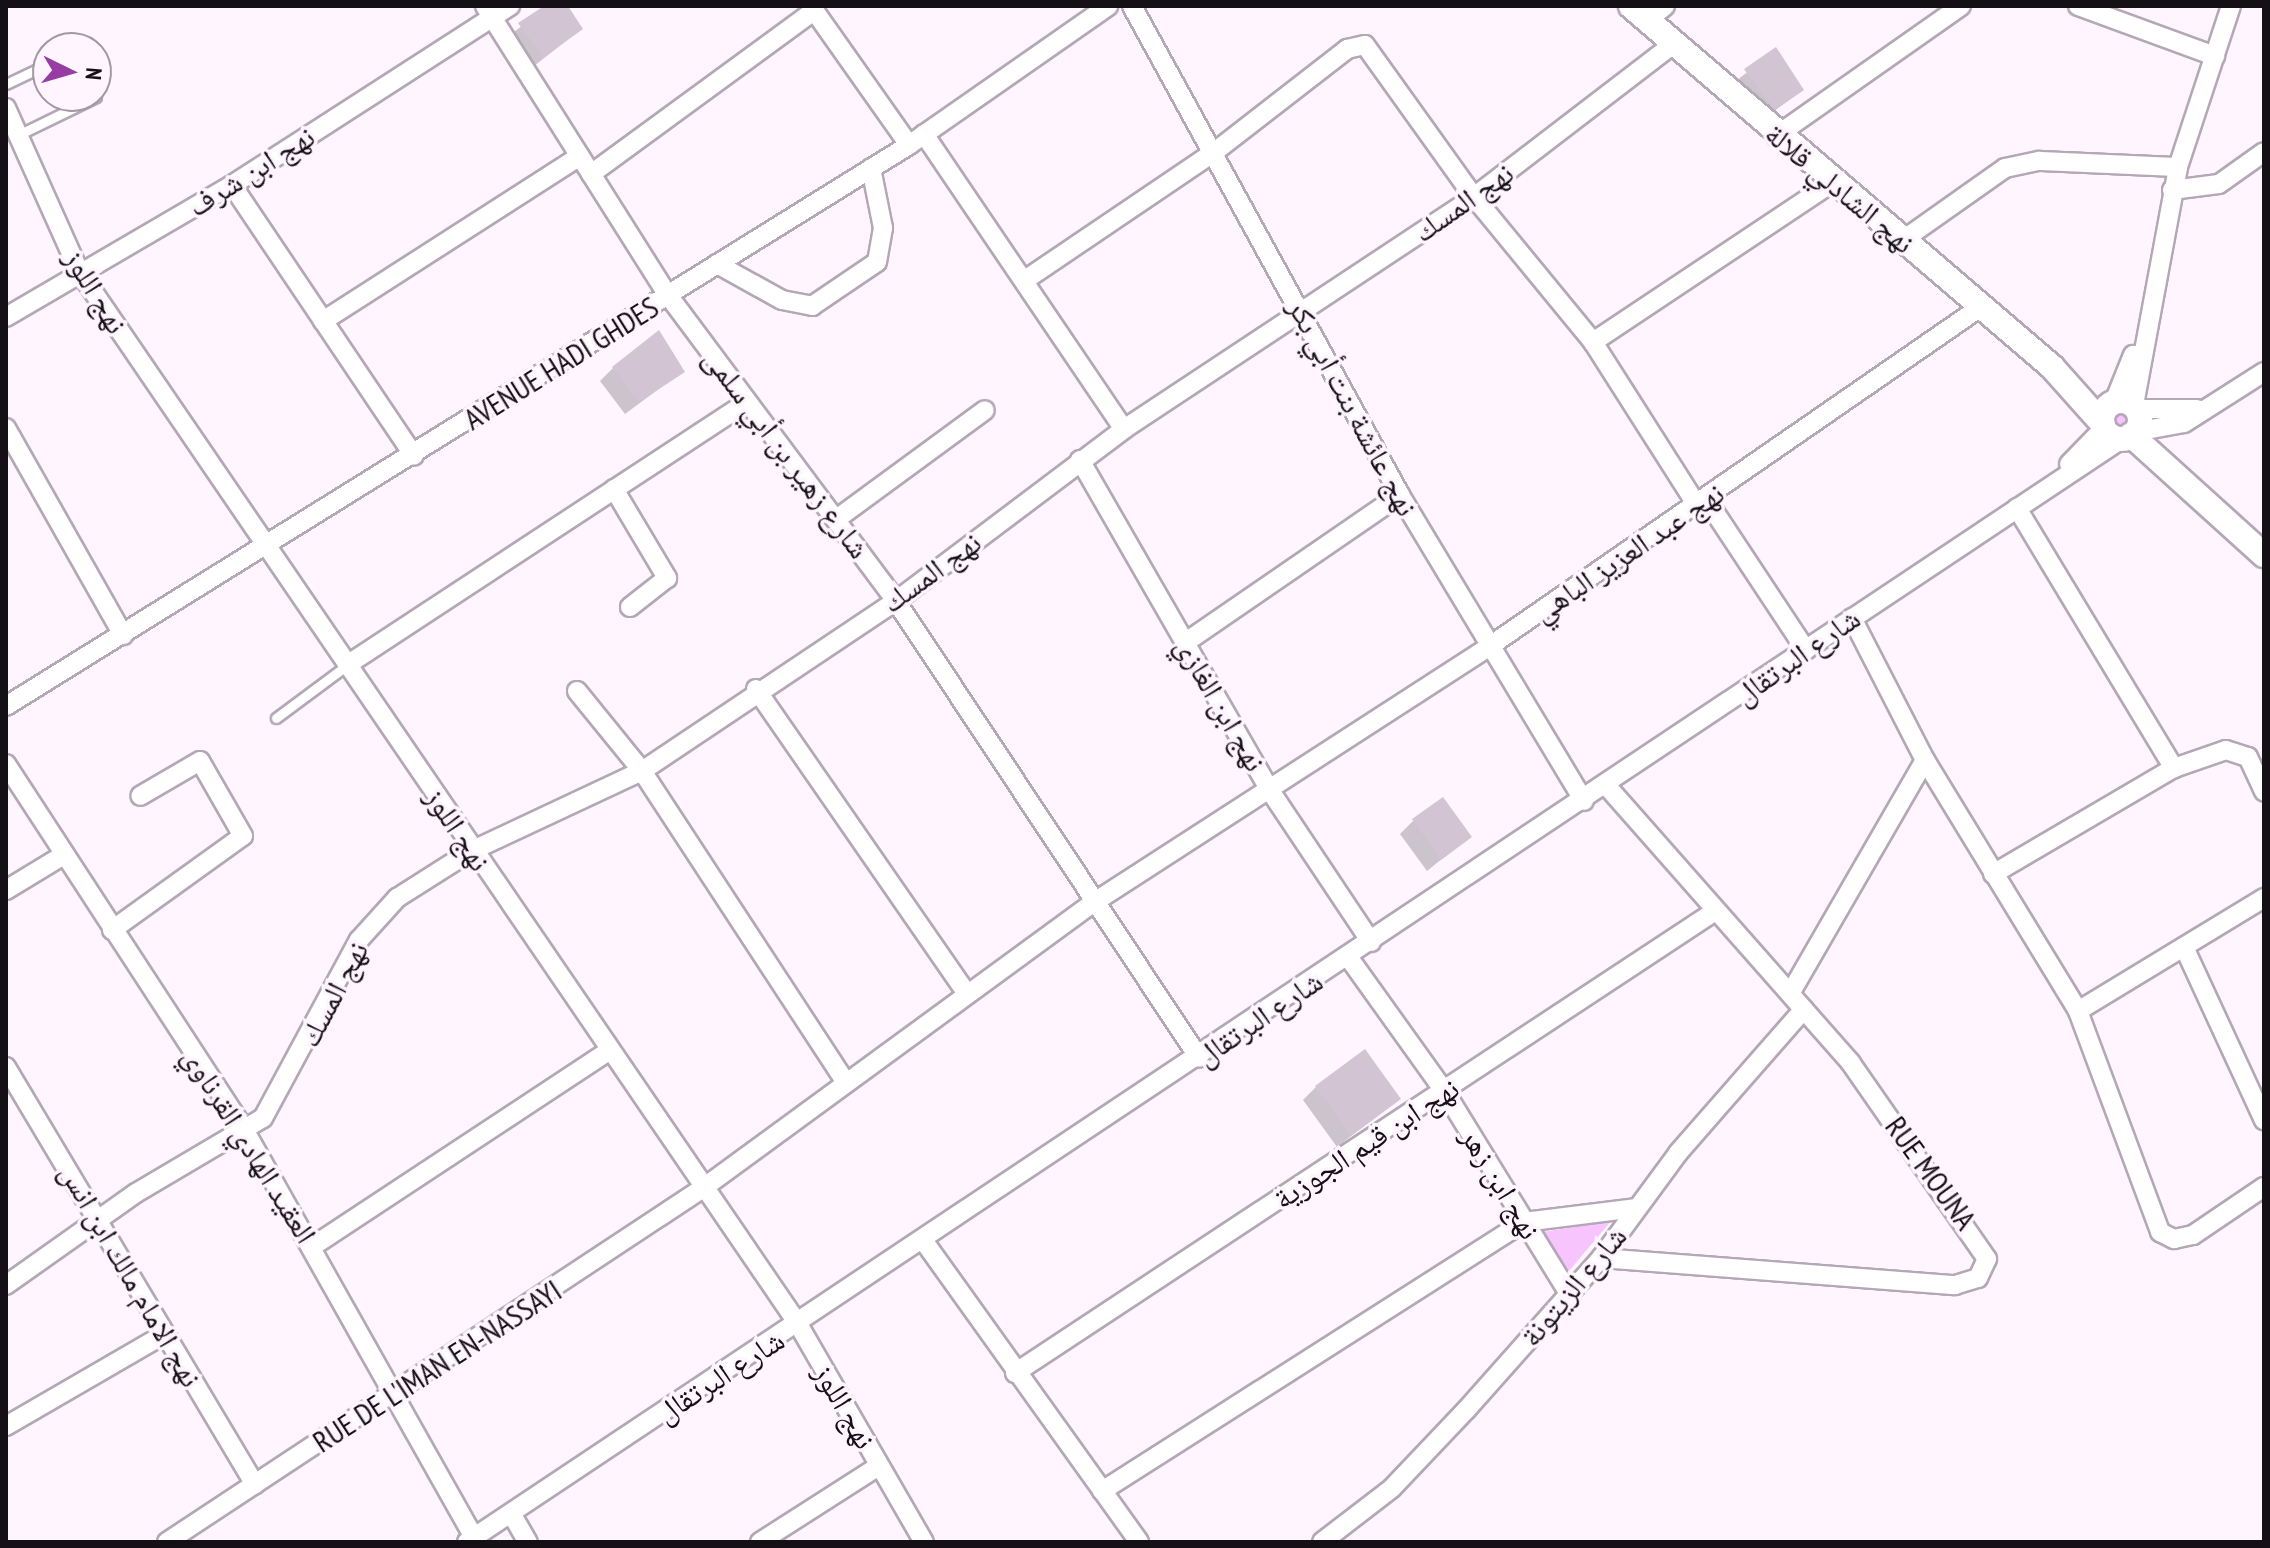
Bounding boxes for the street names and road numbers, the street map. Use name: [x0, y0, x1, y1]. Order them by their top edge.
street label: نهج الشادلي قلالة: [1758, 115, 1922, 261]
street label: نهج ابن شرف: [181, 118, 321, 224]
street label: نهج المسك: [1406, 155, 1520, 249]
street label: نهج اللوز: [57, 242, 135, 340]
street label: AVENUE HADI GHDES: [457, 289, 665, 437]
street label: نهج عائشة بنت أبي بكر: [1280, 292, 1426, 522]
street label: شارع زهير بن أبي سلمى: [696, 341, 878, 565]
street label: نهج عبد العزيز الباهي: [1525, 475, 1731, 629]
street label: نهج المسك: [874, 524, 988, 620]
street label: شارع البرتقال: [1727, 600, 1867, 712]
street label: نهج ابن الغازي: [1168, 631, 1274, 777]
street label: نهج اللوز: [418, 780, 498, 878]
street label: نهج المسك: [290, 935, 376, 1053]
street label: شارع البرتقال: [1189, 963, 1329, 1073]
street label: العقيد الهادي القرناوي: [175, 1040, 325, 1250]
street label: نهج ابن قيم الجوزية: [1267, 1070, 1465, 1216]
street label: RUE MOUNA: [1878, 1110, 1984, 1236]
street label: نهج ابن زهر: [1454, 1120, 1548, 1246]
street label: نهج الامام مالك ابن انس: [52, 1157, 210, 1393]
street label: شارع الزيتونة: [1512, 1219, 1634, 1353]
street label: RUE DE L'IMAN EN-NASSAYI: [306, 1272, 568, 1460]
street label: شارع البرتقال: [649, 1321, 791, 1431]
street label: نهج اللوز: [806, 1357, 884, 1455]

